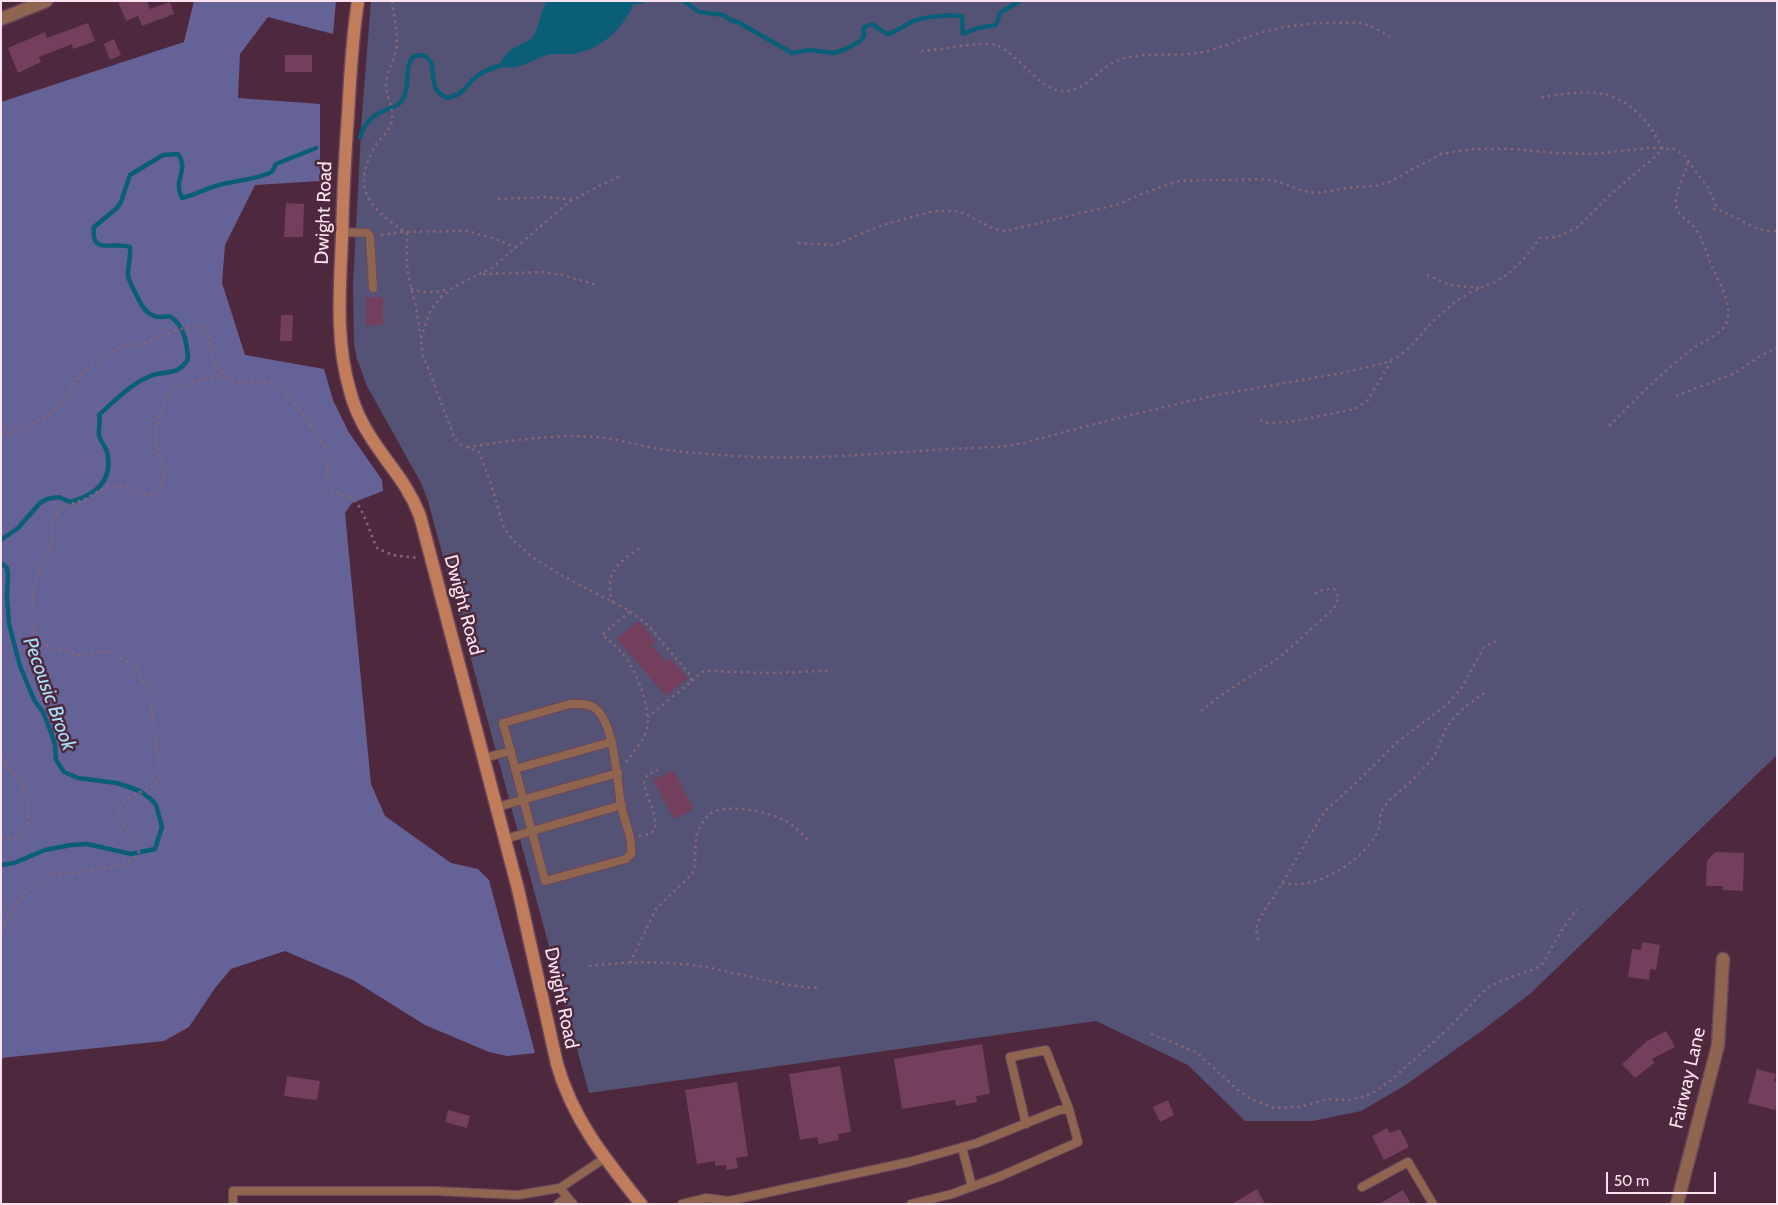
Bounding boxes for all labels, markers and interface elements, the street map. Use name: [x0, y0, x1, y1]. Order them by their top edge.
street label: Dwight Road: [311, 161, 337, 265]
street label: Dwight Road: [439, 552, 487, 658]
water label: Pecousic Brook: [17, 634, 81, 754]
street label: Dwight Road: [539, 945, 583, 1051]
street label: Fairway Lane: [1665, 1025, 1711, 1131]
scale bar: [1608, 1162, 1718, 1194]
text: 50 m: [1614, 1172, 1649, 1190]

